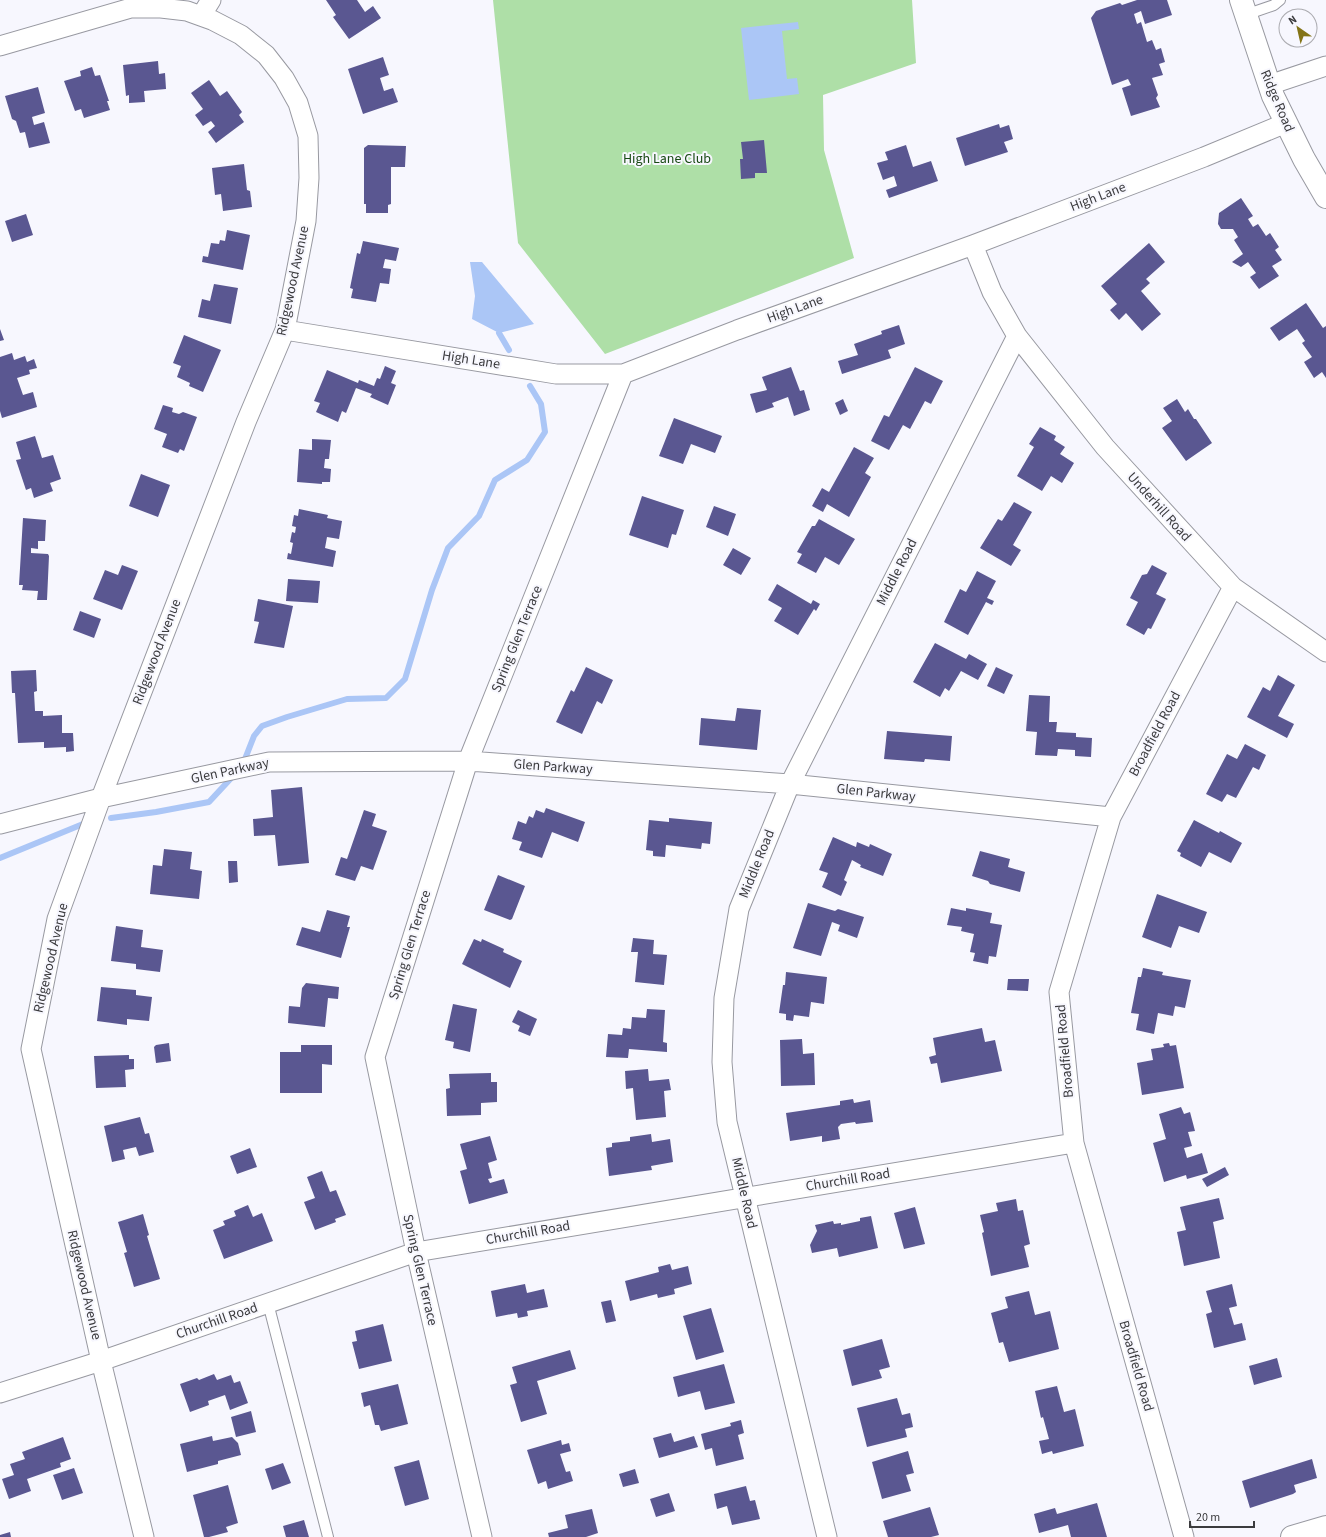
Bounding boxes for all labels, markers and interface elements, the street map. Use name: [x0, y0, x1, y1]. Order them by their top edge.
north arrow: [1278, 8, 1318, 48]
text: N: [1285, 12, 1300, 28]
street label: Ridge Road: [1255, 67, 1299, 135]
park label: High Lane Club: [623, 149, 711, 169]
street label: High Lane: [1067, 177, 1129, 217]
street label: Ridgewood Avenue: [272, 224, 314, 338]
street label: High Lane: [764, 290, 826, 328]
street label: High Lane: [441, 346, 502, 374]
street label: Underhill Road: [1122, 468, 1196, 546]
street label: Middle Road: [872, 535, 922, 609]
street label: Spring Glen Terrace: [486, 583, 548, 695]
street label: Ridgewood Avenue: [128, 596, 186, 708]
street label: Broadfield Road: [1124, 688, 1186, 780]
street label: Glen Parkway: [189, 753, 271, 789]
street label: Glen Parkway: [513, 754, 594, 780]
street label: Glen Parkway: [836, 779, 917, 807]
street label: Middle Road: [734, 827, 780, 901]
street label: Spring Glen Terrace: [384, 888, 436, 1002]
street label: Ridgewood Avenue: [29, 901, 73, 1015]
street label: Broadfield Road: [1051, 1003, 1079, 1099]
street label: Middle Road: [726, 1155, 762, 1231]
street label: Churchill Road: [804, 1163, 892, 1197]
street label: Spring Glen Terrace: [397, 1212, 443, 1328]
street label: Churchill Road: [484, 1216, 572, 1250]
street label: Ridgewood Avenue: [62, 1228, 106, 1342]
street label: Churchill Road: [173, 1298, 261, 1344]
street label: Broadfield Road: [1113, 1318, 1159, 1414]
scale bar: [1190, 1503, 1254, 1529]
text: 20 m: [1196, 1509, 1220, 1526]

